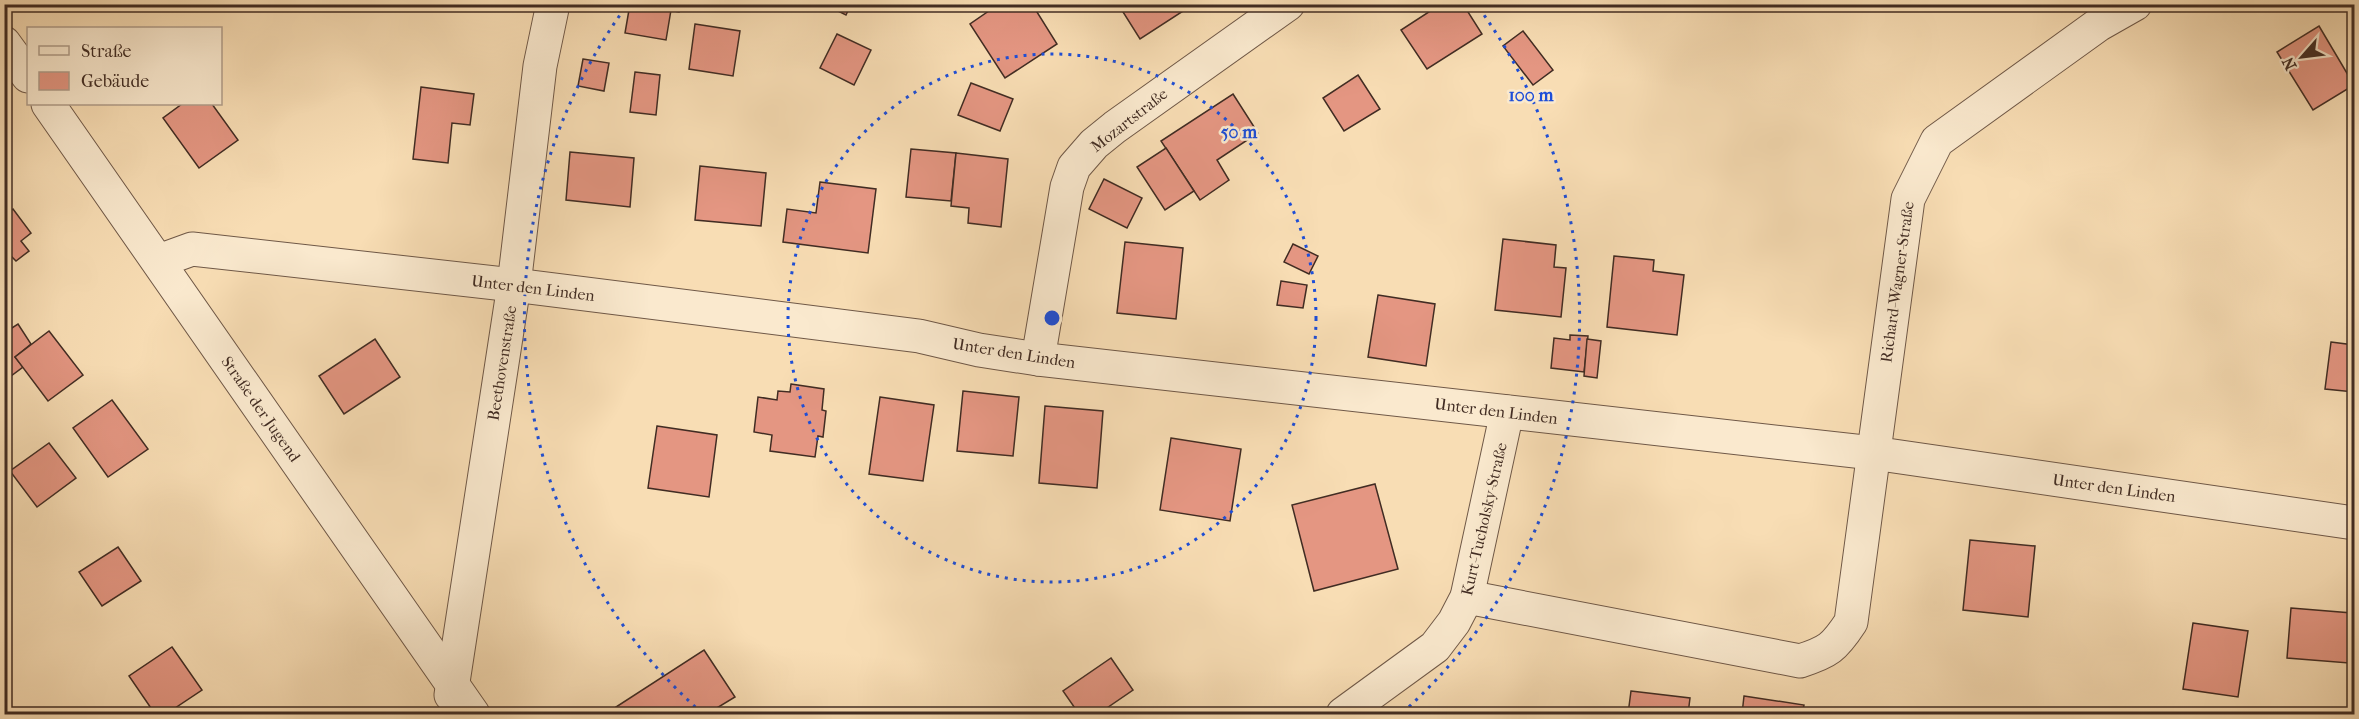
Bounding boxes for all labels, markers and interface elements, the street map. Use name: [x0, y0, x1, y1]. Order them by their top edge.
legend: [27, 27, 222, 105]
north arrow: [2272, 27, 2332, 87]
text: Straße: [81, 41, 132, 62]
text: N: [2278, 53, 2300, 74]
text: Gebäude: [81, 71, 149, 92]
street label: Mozartstraße: [1087, 84, 1171, 156]
text: 100 m: [1508, 85, 1555, 106]
text: 50 m: [1221, 122, 1258, 143]
street label: Richard-Wagner-Straße: [1876, 200, 1918, 364]
street label: Unter den Linden: [470, 271, 597, 305]
street label: Beethovenstraße: [484, 304, 520, 422]
centre of rings: [1042, 308, 1062, 328]
street label: Unter den Linden: [951, 334, 1078, 372]
street label: Straße der Jugend: [218, 353, 305, 466]
street label: Unter den Linden: [1433, 394, 1560, 428]
street label: Kurt-Tucholsky-Straße: [1457, 441, 1511, 597]
street label: Unter den Linden: [2051, 470, 2178, 506]

